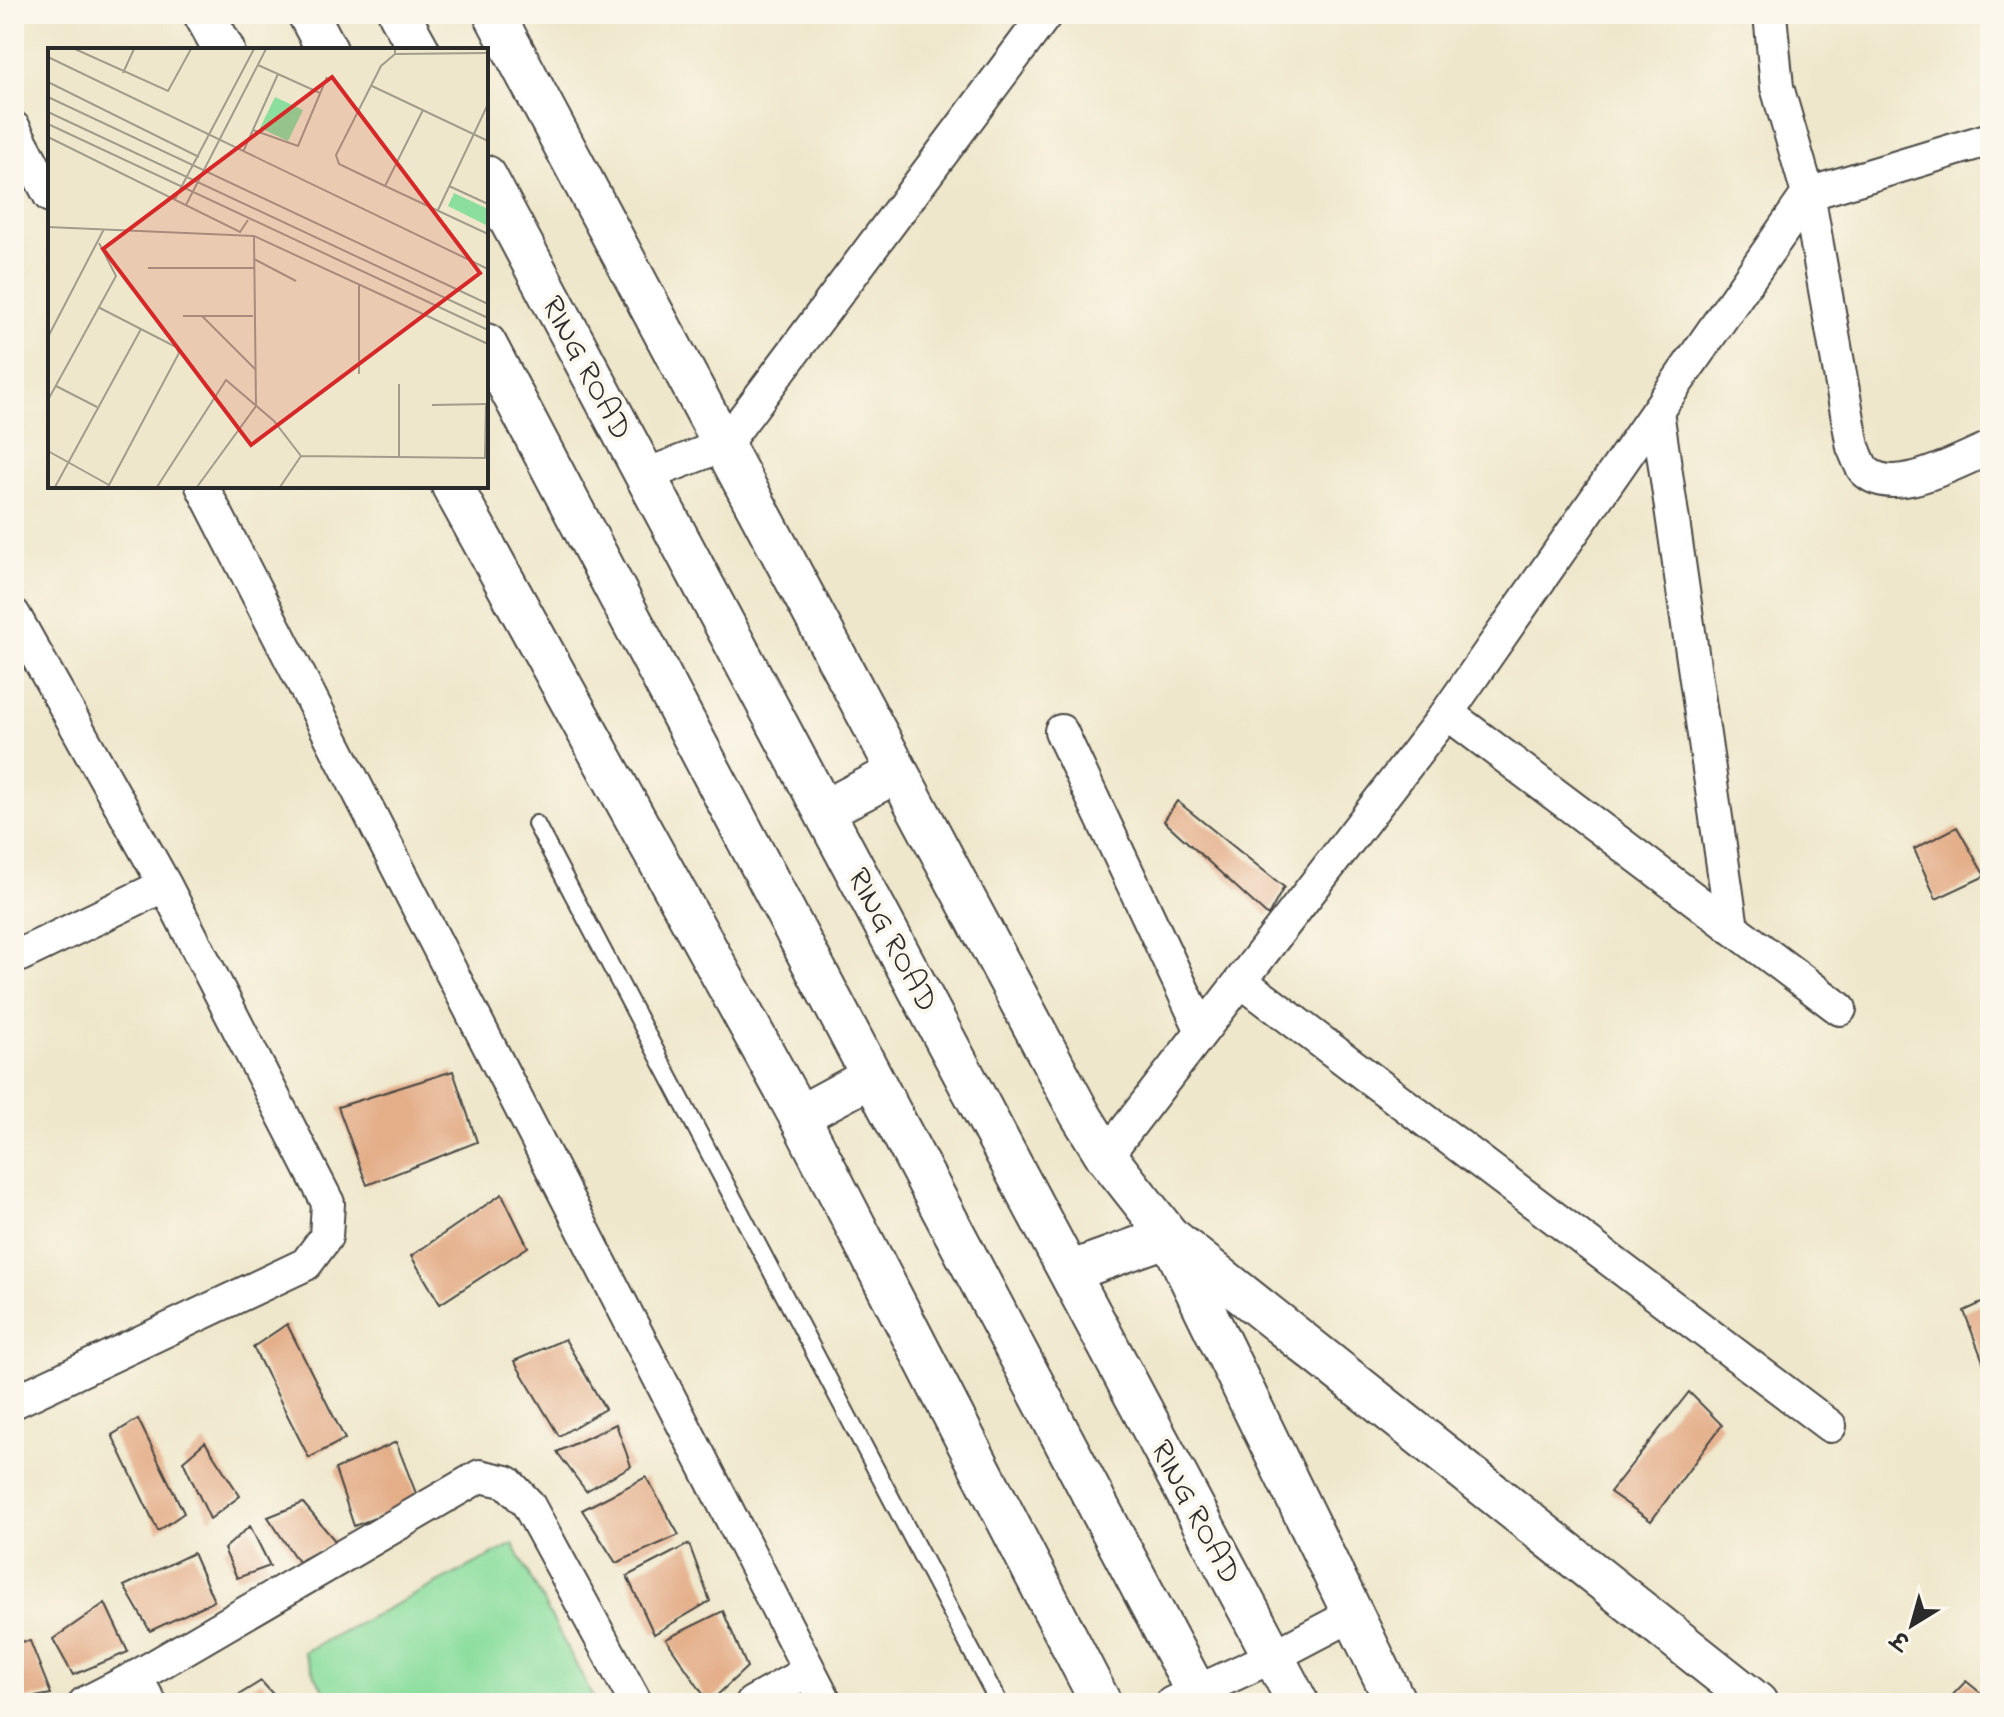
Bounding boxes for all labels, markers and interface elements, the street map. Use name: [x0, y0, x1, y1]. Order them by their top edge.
inset map: [48, 48, 488, 488]
street label: RING ROAD: [527, 288, 643, 449]
street label: RING ROAD: [833, 860, 949, 1021]
street label: RING ROAD: [1136, 1432, 1252, 1593]
north arrow: [1872, 1585, 1952, 1665]
text: उ: [1884, 1620, 1919, 1657]

